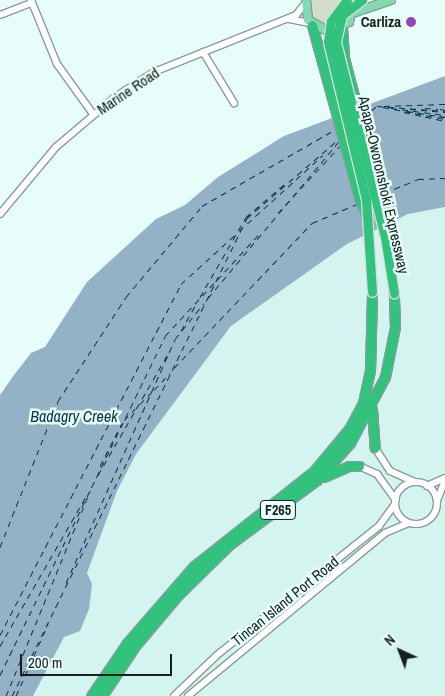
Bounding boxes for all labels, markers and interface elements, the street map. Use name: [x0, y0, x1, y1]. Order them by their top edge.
place label: Carliza: [361, 13, 401, 31]
marker: Carliza: [405, 16, 417, 28]
street label: Marine Road: [93, 64, 163, 118]
street label: Apapa-Oworonshoki Expressway: [355, 94, 413, 276]
water label: Badagry Creek: [30, 406, 118, 426]
road number: F265: [259, 498, 297, 522]
street label: Tincan Island Port Road: [228, 552, 342, 650]
north arrow: [375, 626, 425, 676]
text: N: [381, 631, 399, 649]
scale bar: [22, 644, 175, 676]
text: 200 m: [28, 652, 62, 673]

